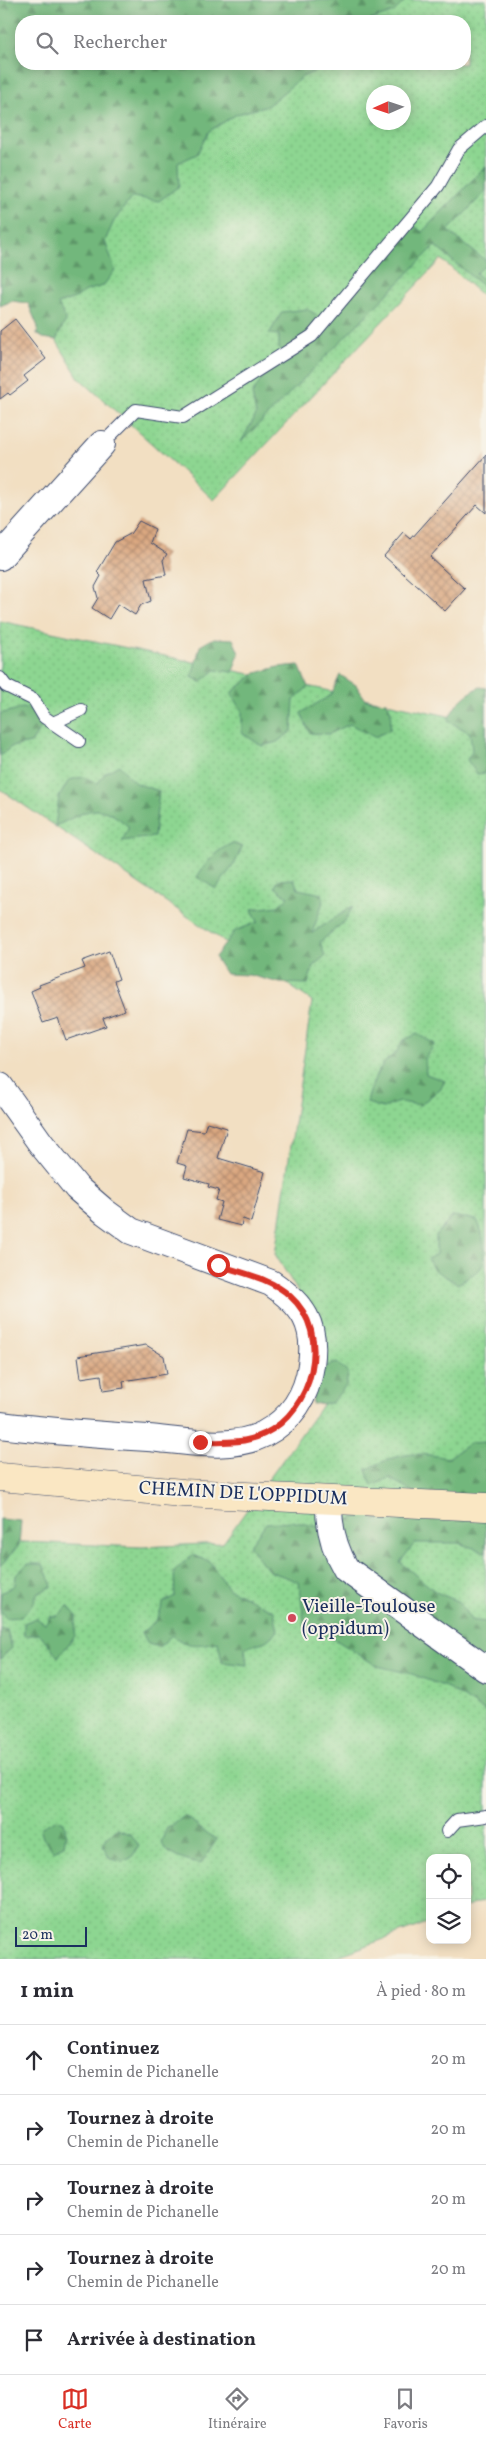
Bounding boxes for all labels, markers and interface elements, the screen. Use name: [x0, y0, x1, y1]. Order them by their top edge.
search box: [15, 15, 471, 70]
icon: search: [33, 29, 61, 57]
text: Rechercher: [73, 30, 167, 56]
north arrow: [366, 85, 411, 130]
route start: [207, 1254, 230, 1277]
route end: [189, 1431, 212, 1454]
street label: CHEMIN DE L'OPPIDUM: [138, 1476, 348, 1512]
place label: Vieille-Toulouse (oppidum): [302, 1594, 436, 1642]
marker: Vieille-Toulouse (oppidum): [286, 1612, 298, 1624]
map controls: [426, 1854, 471, 1944]
button: locate: [426, 1854, 471, 1899]
button: layers: [426, 1899, 471, 1944]
scale bar: [15, 1924, 88, 1947]
text: 20 m: [22, 1926, 53, 1945]
text: 1 min: [20, 1977, 74, 2006]
text: À pied · 80 m: [376, 1981, 466, 2003]
text: Continuez: [67, 2036, 159, 2062]
icon: ahead: [20, 2046, 48, 2074]
text: 20 m: [431, 2049, 466, 2071]
text: Chemin de Pichanelle: [67, 2062, 219, 2084]
text: Tournez à droite: [67, 2106, 214, 2132]
icon: right: [20, 2116, 48, 2144]
text: 20 m: [431, 2119, 466, 2141]
text: Chemin de Pichanelle: [67, 2132, 219, 2154]
text: Tournez à droite: [67, 2176, 214, 2202]
icon: right: [20, 2186, 48, 2214]
text: 20 m: [431, 2189, 466, 2211]
text: Chemin de Pichanelle: [67, 2202, 219, 2224]
text: Tournez à droite: [67, 2246, 214, 2272]
icon: right: [20, 2256, 48, 2284]
text: 20 m: [431, 2259, 466, 2281]
text: Chemin de Pichanelle: [67, 2272, 219, 2294]
icon: arrive: [20, 2326, 48, 2354]
text: Arrivée à destination: [67, 2327, 256, 2353]
tab: Carte: [58, 2385, 92, 2434]
tab: Itinéraire: [208, 2385, 267, 2434]
tab: Favoris: [383, 2385, 428, 2434]

